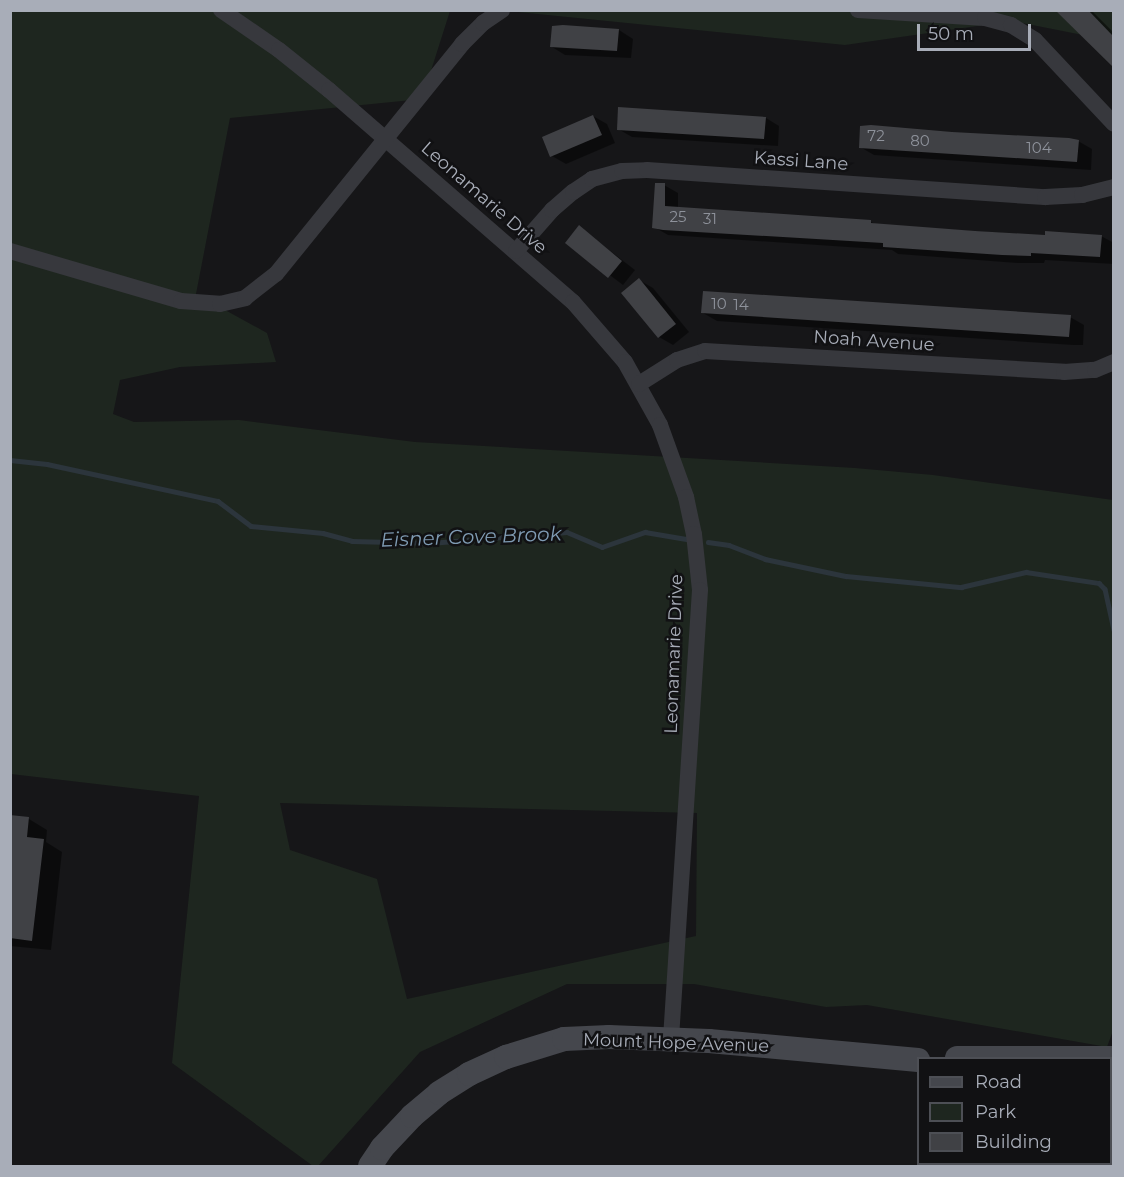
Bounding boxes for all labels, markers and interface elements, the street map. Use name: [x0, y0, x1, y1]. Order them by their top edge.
scale bar: [920, 12, 1034, 50]
text: 50 m: [928, 23, 974, 45]
house number: 72: [867, 127, 885, 145]
house number: 80: [910, 132, 930, 150]
street label: Leonamarie Drive: [417, 137, 551, 259]
house number: 104: [1026, 139, 1052, 157]
street label: Kassi Lane: [753, 147, 849, 175]
house number: 25: [669, 208, 687, 226]
house number: 31: [703, 210, 717, 228]
house number: 10: [711, 295, 727, 313]
house number: 14: [733, 296, 749, 314]
street label: Noah Avenue: [813, 326, 935, 356]
water label: Eisner Cove Brook: [380, 522, 562, 552]
street label: Leonamarie Drive: [660, 574, 688, 734]
street label: Mount Hope Avenue: [582, 1029, 770, 1057]
legend: [917, 1057, 1112, 1165]
text: Road: [975, 1071, 1022, 1093]
text: Park: [975, 1101, 1016, 1123]
text: Building: [975, 1131, 1052, 1153]

